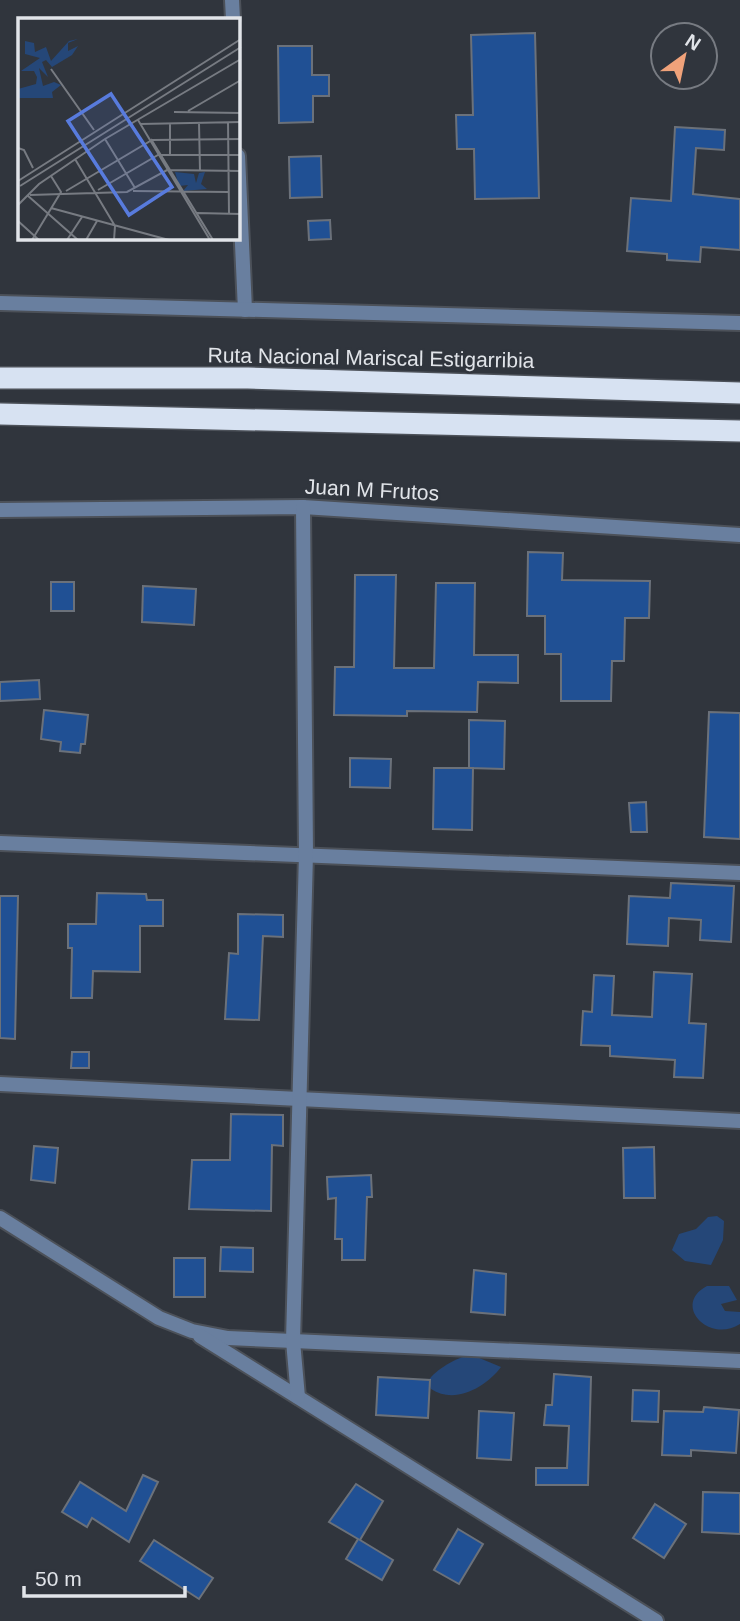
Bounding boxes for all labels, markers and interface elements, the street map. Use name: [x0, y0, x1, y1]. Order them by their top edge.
inset map: [18, 18, 240, 240]
north arrow: [649, 21, 719, 91]
text: N: [682, 30, 704, 55]
street label: Ruta Nacional Mariscal Estigarribia: [207, 343, 535, 372]
street label: Juan M Frutos: [304, 475, 440, 504]
scale bar: [24, 1554, 186, 1598]
text: 50 m: [35, 1567, 82, 1590]

